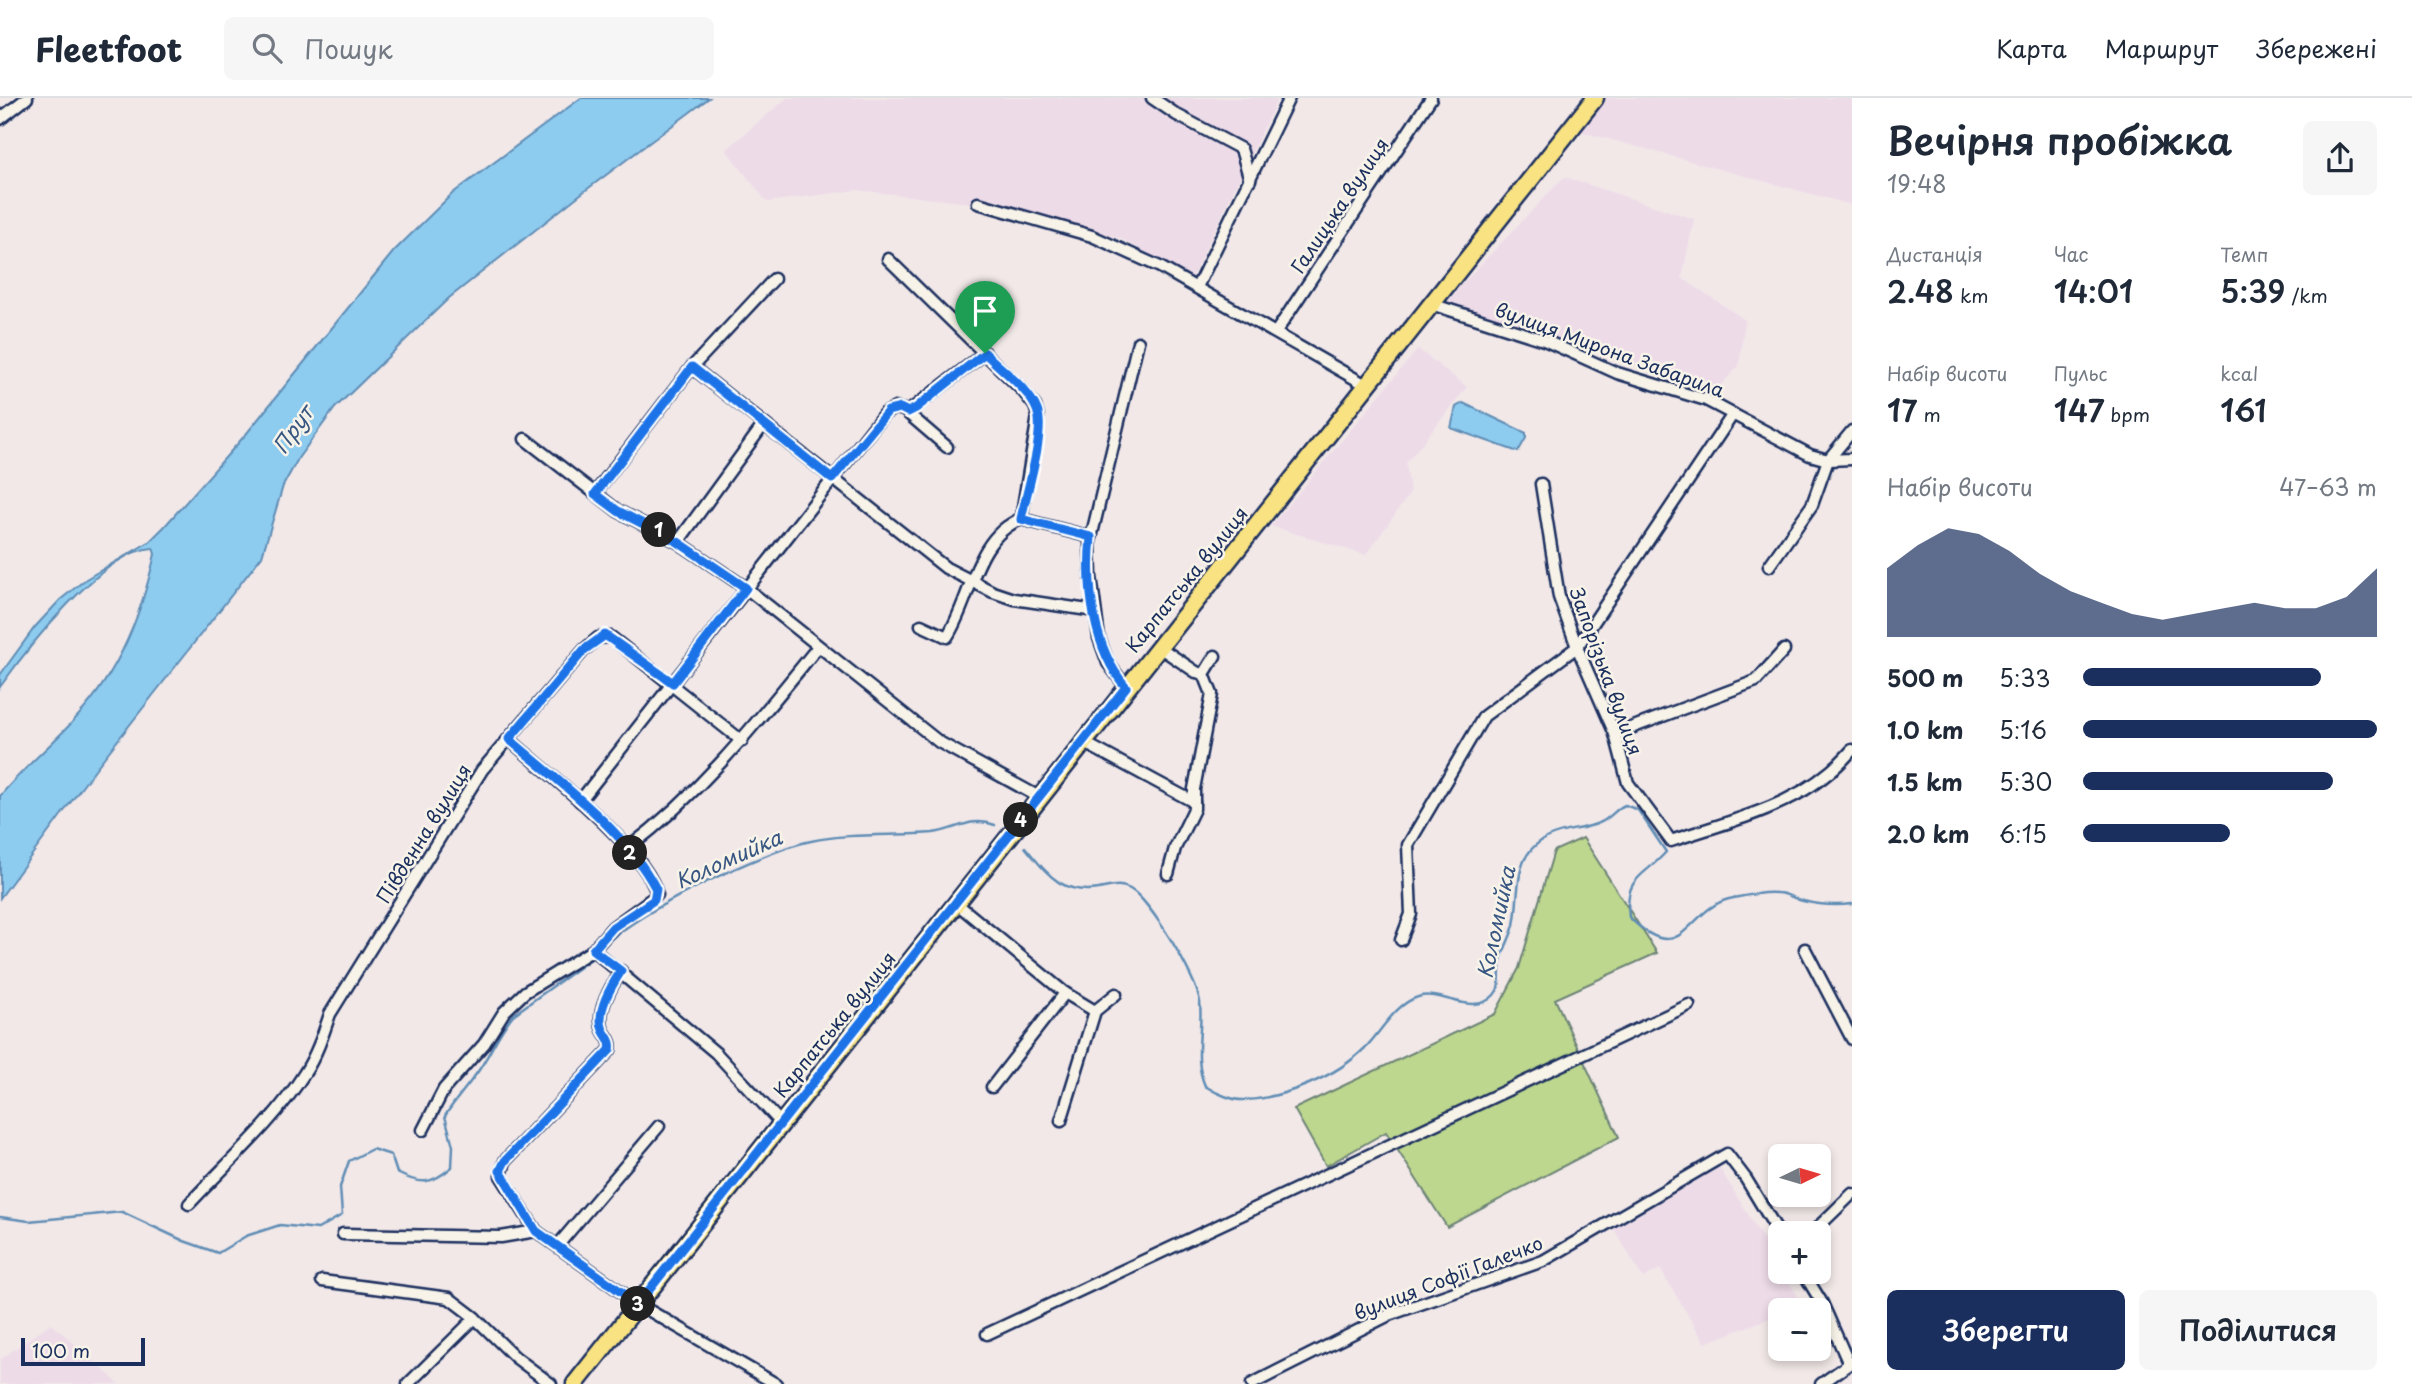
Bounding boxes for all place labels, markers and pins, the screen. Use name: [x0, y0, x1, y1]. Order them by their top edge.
pin: [955, 281, 1015, 353]
pin: 1: [642, 512, 676, 548]
pin: 4: [1004, 802, 1038, 838]
pin: 2: [612, 836, 648, 870]
pin: 3: [620, 1286, 656, 1322]

